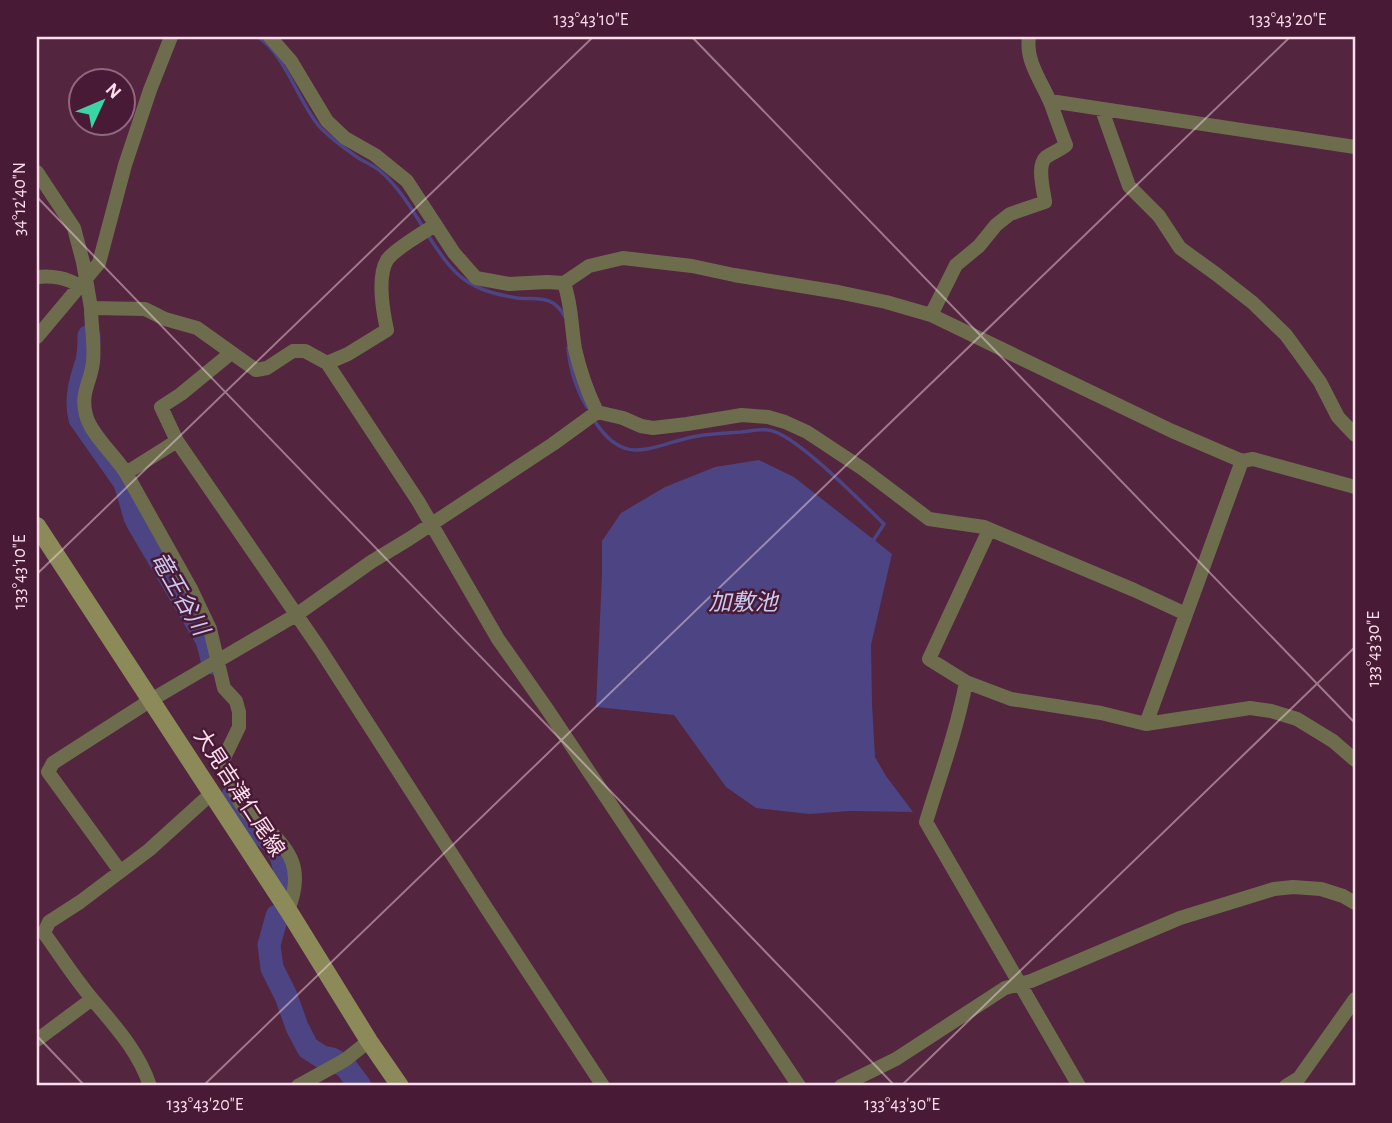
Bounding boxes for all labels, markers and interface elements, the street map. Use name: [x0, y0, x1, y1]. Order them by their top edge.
text: 133°43'10"E: [554, 11, 629, 29]
text: 133°43'20"E: [1250, 11, 1327, 29]
north arrow: [66, 66, 136, 136]
text: N: [102, 80, 125, 103]
text: 34°12'40"N: [11, 162, 29, 236]
text: 133°43'10"E: [11, 534, 29, 609]
water label: 竜王谷川: [146, 547, 215, 642]
water label: 加敷池: [709, 590, 780, 615]
text: 133°43'30"E: [1365, 611, 1383, 687]
street label: 大見吉津仁尾線: [190, 725, 289, 860]
text: 133°43'20"E: [167, 1096, 244, 1114]
text: 133°43'30"E: [864, 1096, 940, 1114]

